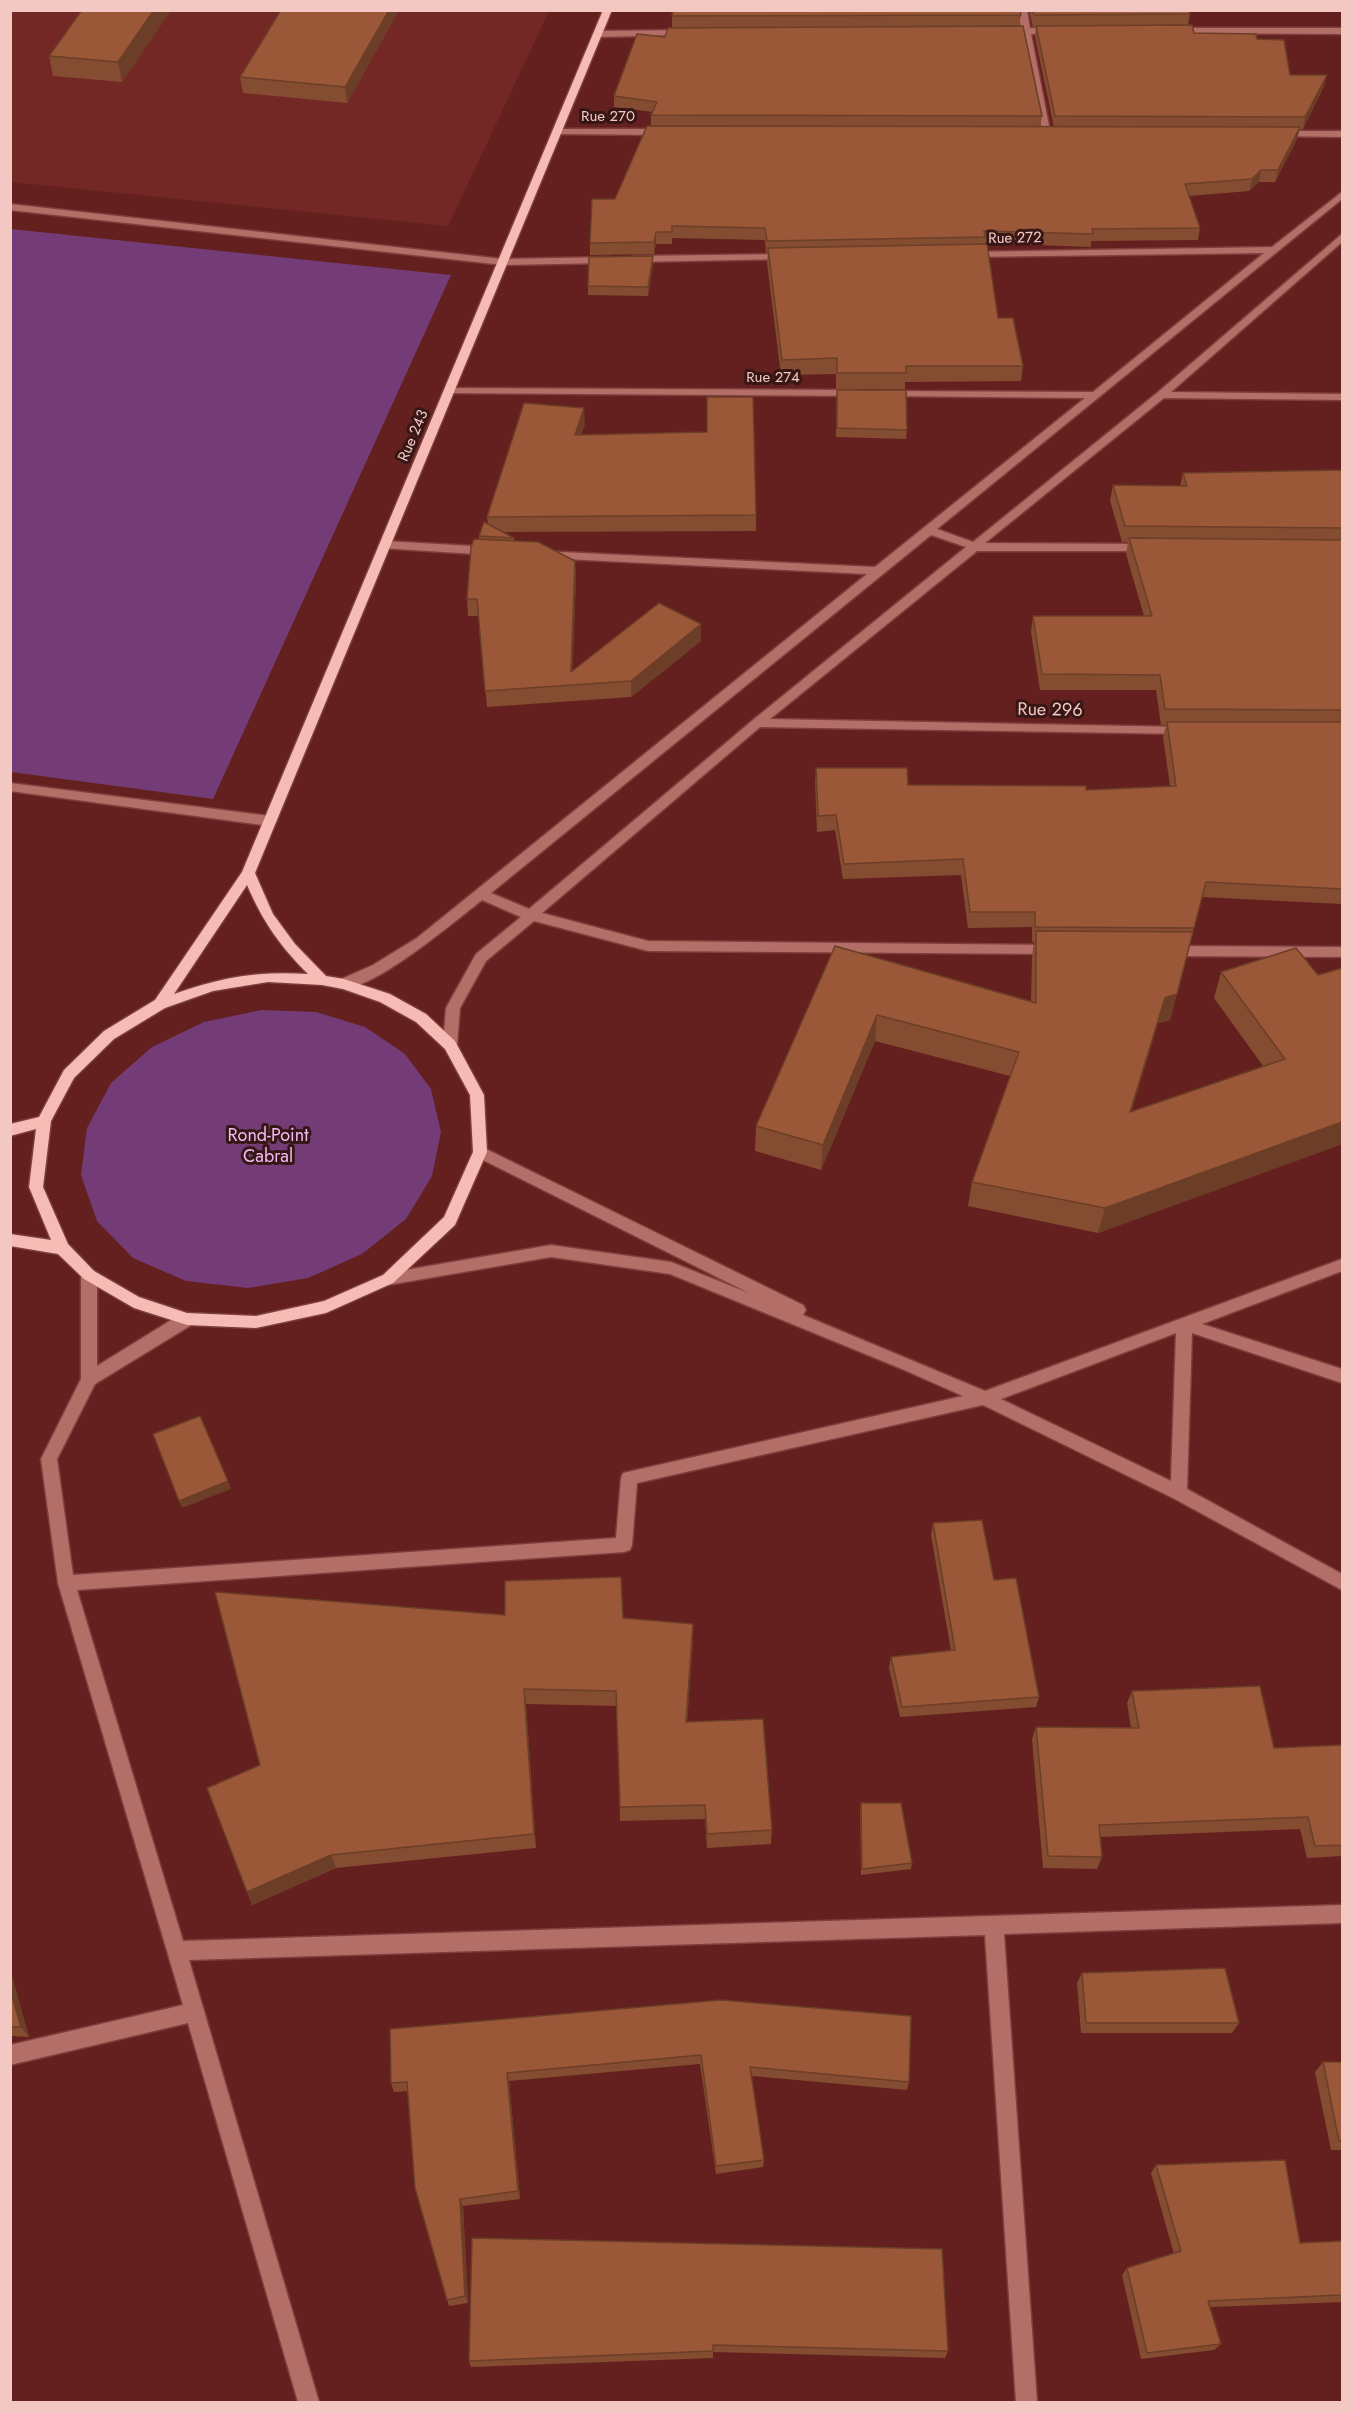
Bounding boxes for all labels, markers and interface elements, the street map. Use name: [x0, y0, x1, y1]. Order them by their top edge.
street label: Rue 270: [581, 108, 635, 126]
street label: Rue 272: [988, 230, 1042, 248]
street label: Rue 274: [746, 369, 800, 387]
street label: Rue 243: [395, 408, 433, 464]
street label: Rue 296: [1017, 700, 1083, 722]
park label: Rond-Point Cabral: [228, 1126, 308, 1168]

